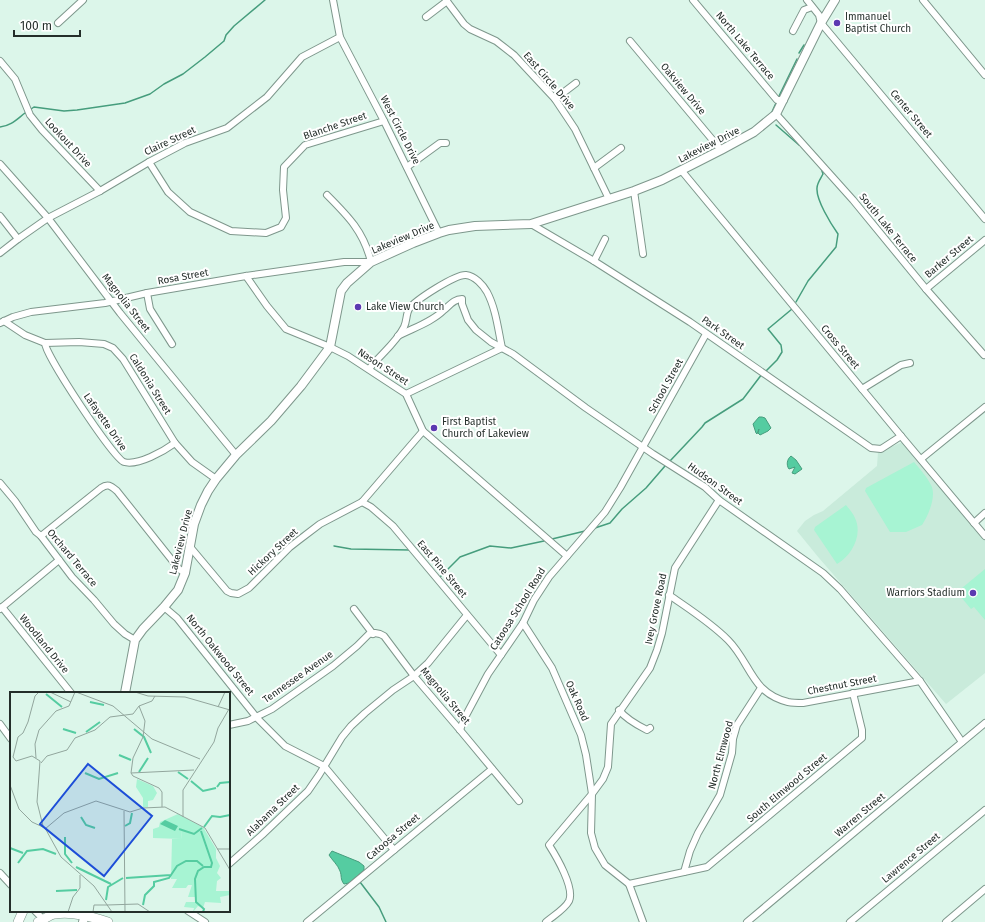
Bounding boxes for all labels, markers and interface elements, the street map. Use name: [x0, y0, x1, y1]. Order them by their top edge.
street label: North Lake Terrace: [713, 10, 777, 82]
place label: Immanuel Baptist Church: [845, 11, 911, 35]
scale bar: [14, 12, 80, 38]
marker: Immanuel Baptist Church: [832, 18, 842, 28]
text: 100 m: [20, 19, 52, 33]
street label: East Circle Drive: [521, 50, 577, 112]
street label: Oakview Drive: [658, 61, 708, 117]
street label: Center Street: [887, 87, 935, 141]
street label: West Circle Drive: [377, 94, 423, 166]
street label: Blanche Street: [302, 109, 369, 142]
street label: Lookout Drive: [42, 116, 94, 170]
street label: Claire Street: [142, 124, 198, 158]
street label: Lakeview Drive: [676, 124, 742, 166]
street label: South Lake Terrace: [856, 191, 920, 265]
street label: Lakeview Drive: [370, 219, 436, 257]
street label: Barker Street: [922, 233, 976, 281]
street label: Rosa Street: [157, 267, 210, 287]
street label: Magnolia Street: [99, 271, 153, 335]
place label: Lake View Church: [366, 301, 444, 313]
marker: Lake View Church: [353, 302, 363, 312]
street label: Park Street: [699, 314, 747, 352]
street label: Cross Street: [818, 323, 862, 372]
street label: Nason Street: [355, 346, 411, 388]
street label: Caldonia Street: [127, 351, 174, 417]
street label: School Street: [646, 356, 686, 415]
street label: Lafayette Drive: [81, 391, 129, 453]
place label: First Baptist Church of Lakeview: [442, 416, 529, 440]
marker: First Baptist Church of Lakeview: [429, 423, 439, 433]
street label: Hudson Street: [685, 460, 745, 508]
street label: Lakeview Drive: [167, 508, 195, 576]
street label: Hickory Street: [246, 526, 301, 578]
street label: Orchard Terrace: [44, 527, 100, 589]
street label: East Pine Street: [415, 538, 470, 600]
street label: Catoosa School Road: [488, 565, 548, 653]
street label: Ivey Grove Road: [643, 572, 669, 646]
place label: Warriors Stadium: [887, 587, 965, 599]
marker: Warriors Stadium: [968, 588, 978, 598]
street label: Woodland Drive: [17, 612, 71, 676]
street label: North Oakwood Street: [184, 612, 257, 698]
street label: Tennessee Avenue: [260, 648, 336, 706]
street label: Magnolia Street: [418, 665, 473, 727]
street label: Chestnut Street: [806, 672, 878, 698]
street label: Oak Road: [563, 679, 591, 723]
inset map: [10, 692, 230, 912]
street label: North Elmwood: [706, 719, 736, 790]
street label: South Elmwood Street: [745, 751, 830, 825]
street label: Alabama Street: [244, 781, 302, 838]
street label: Warren Street: [832, 790, 888, 839]
street label: Catoosa Street: [364, 811, 422, 863]
street label: Lawrence Street: [880, 830, 943, 886]

